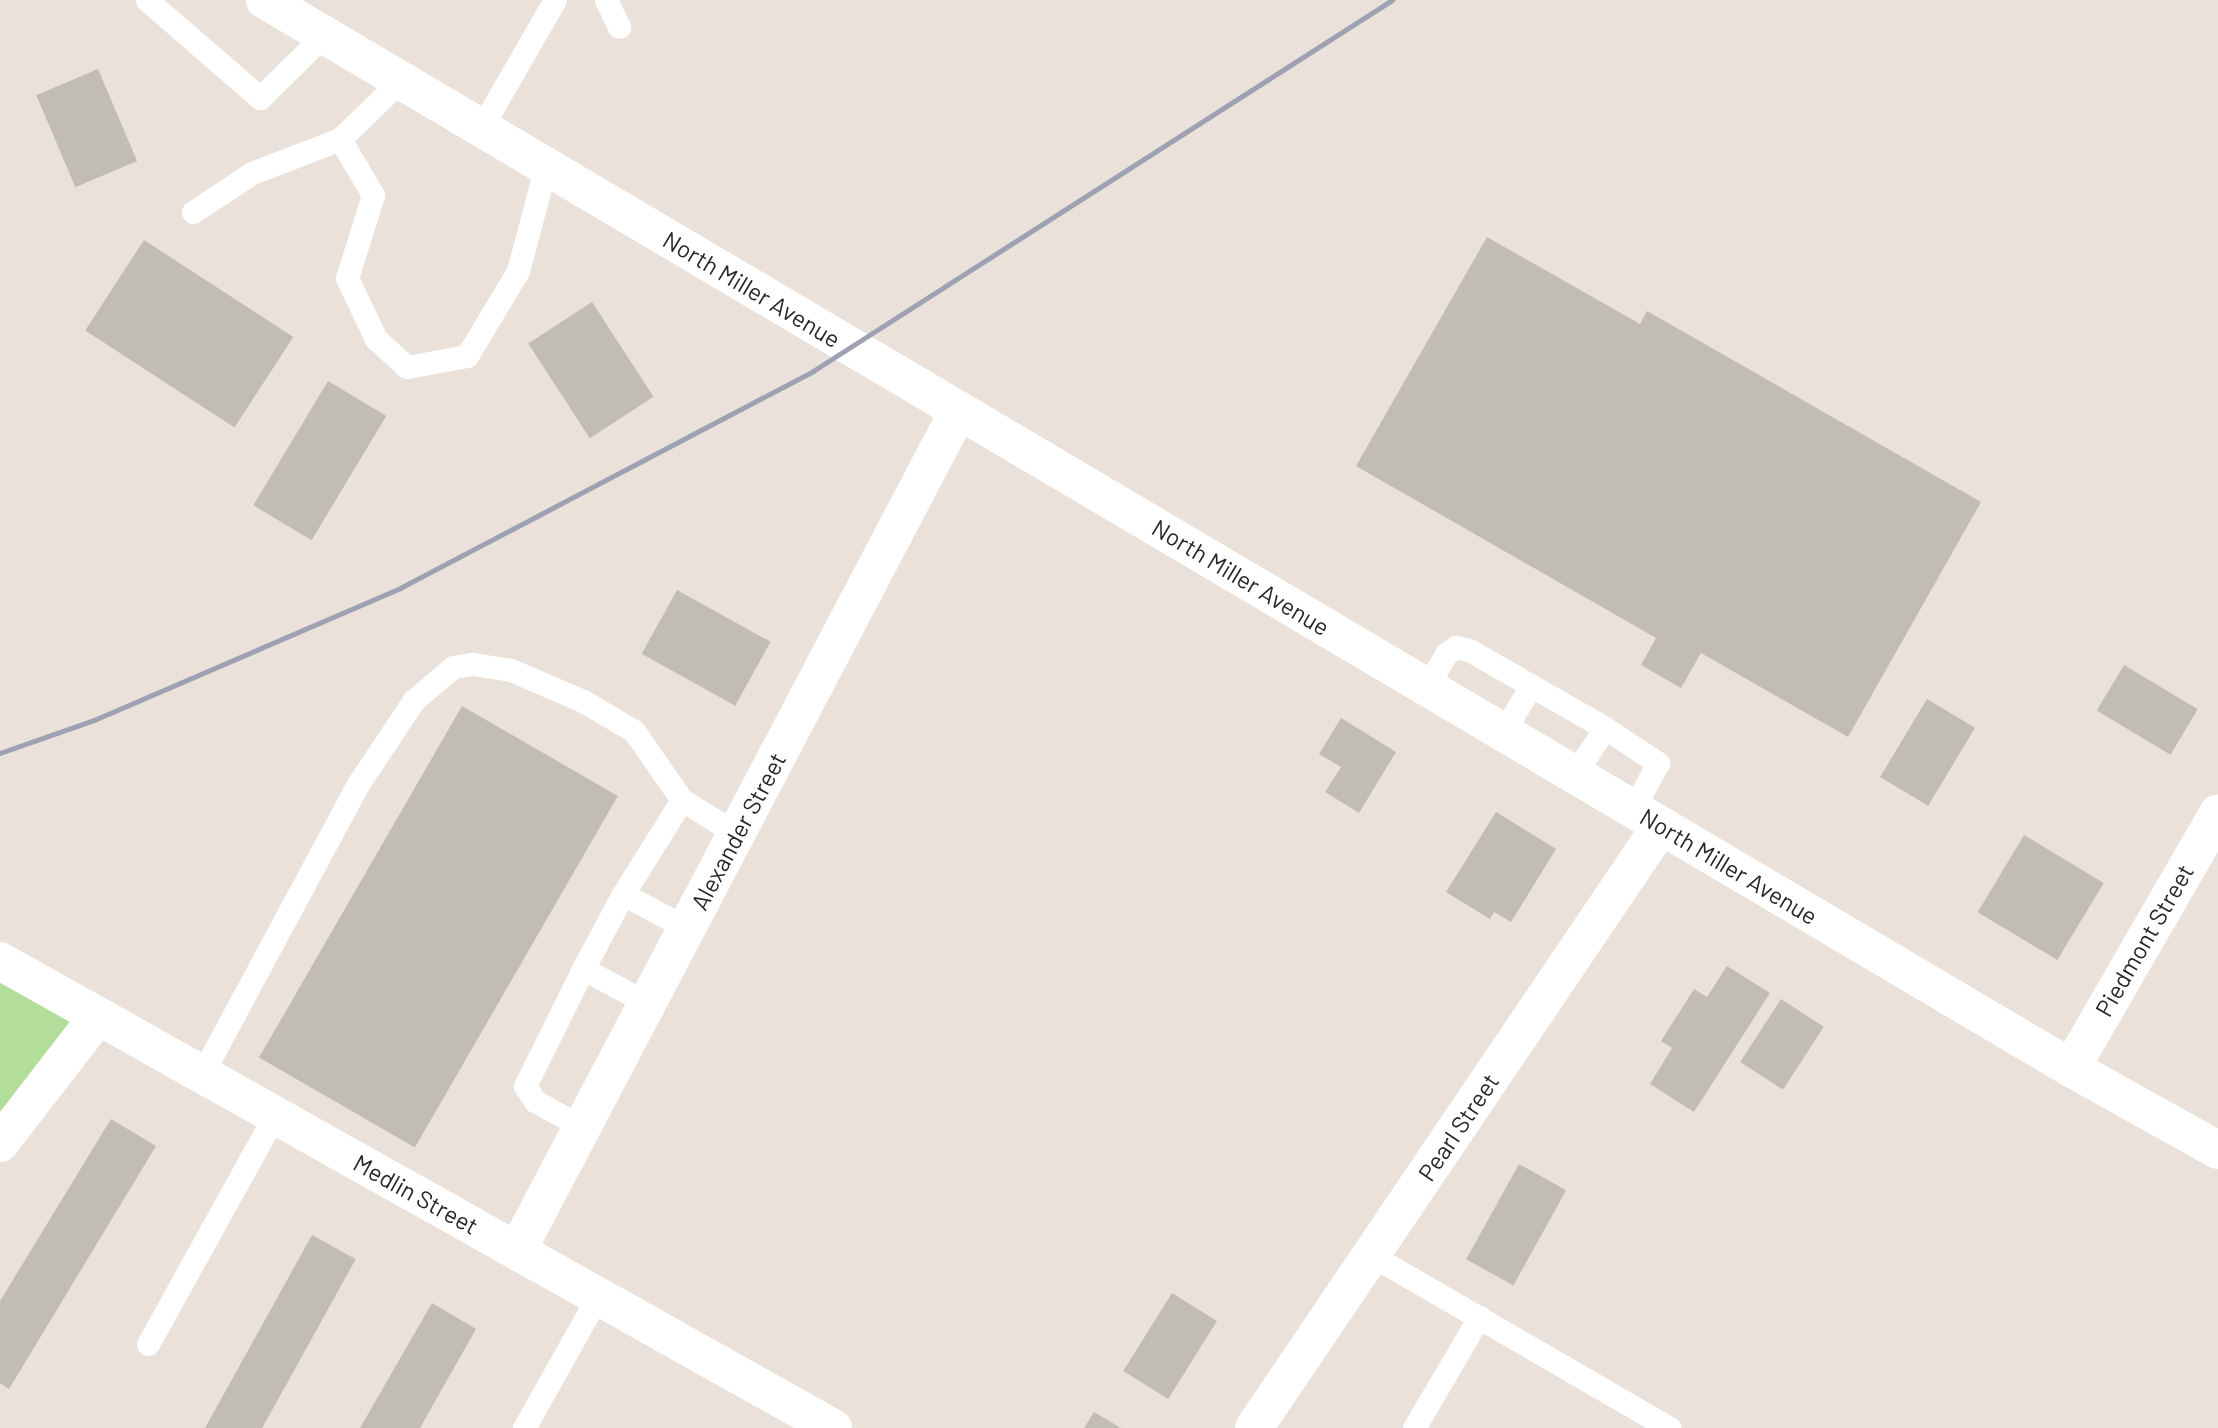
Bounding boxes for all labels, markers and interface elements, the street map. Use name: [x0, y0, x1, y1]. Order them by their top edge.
street label: North Miller Avenue: [658, 225, 846, 353]
street label: North Miller Avenue: [1147, 513, 1335, 641]
street label: Alexander Street: [684, 747, 792, 915]
street label: North Miller Avenue: [1635, 802, 1823, 930]
street label: Piedmont Street: [2089, 859, 2199, 1021]
street label: Pearl Street: [1412, 1068, 1504, 1186]
street label: Medlin Street: [349, 1148, 483, 1240]

